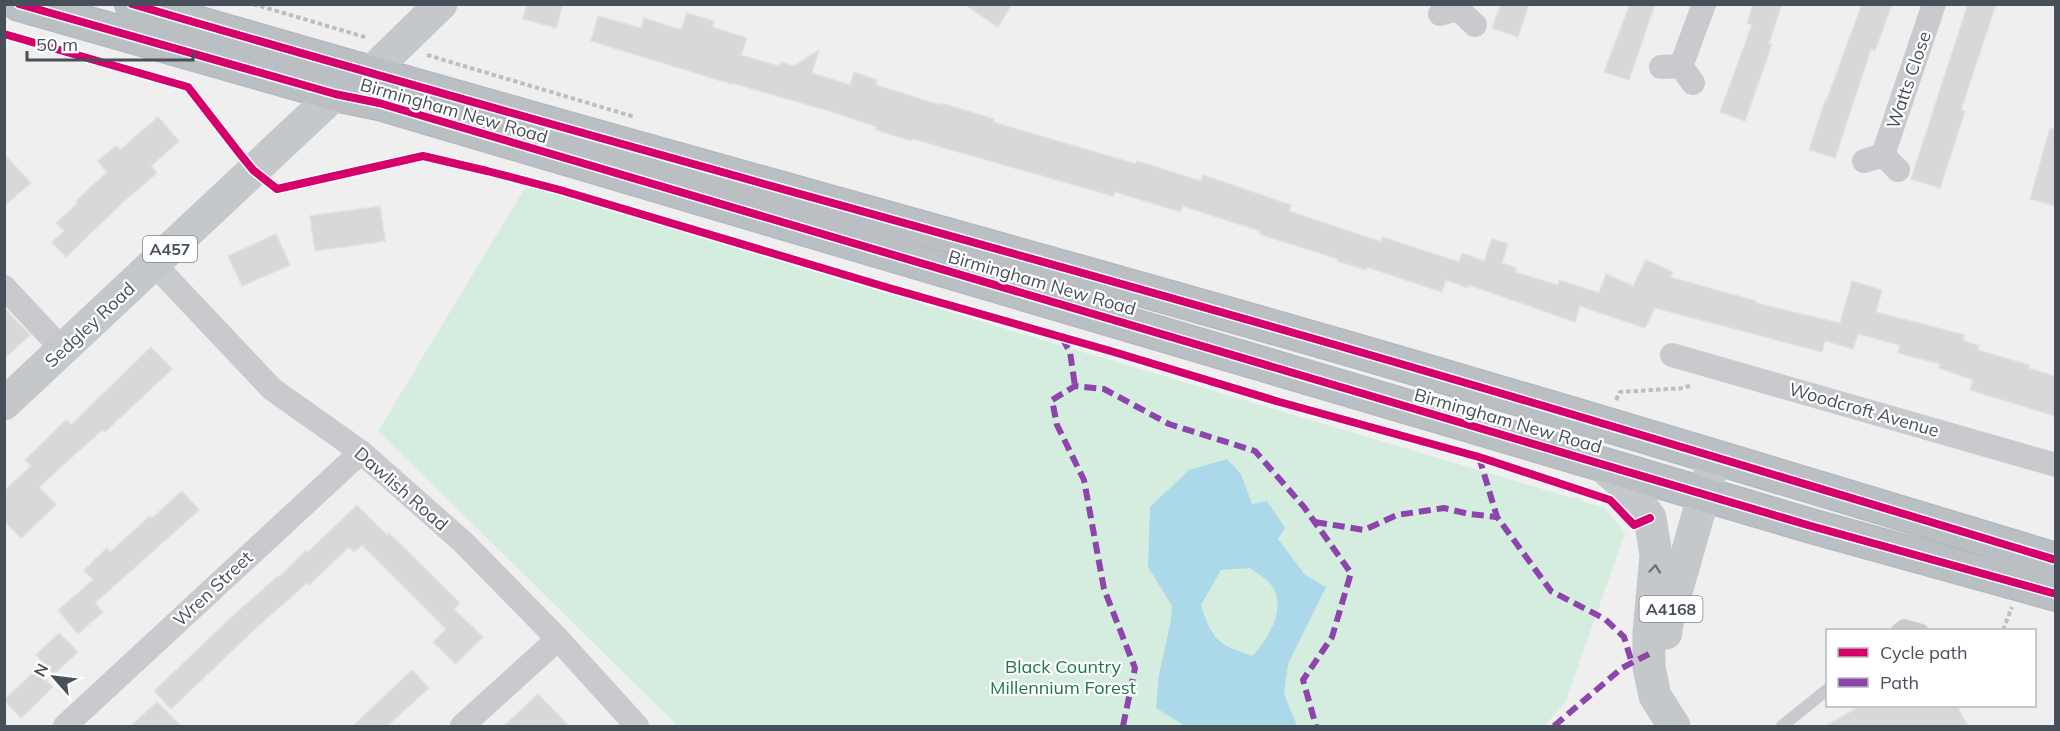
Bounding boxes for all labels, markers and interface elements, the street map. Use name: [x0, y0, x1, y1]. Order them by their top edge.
scale bar: [27, 24, 194, 62]
street label: Watts Close: [1881, 28, 1936, 132]
text: 50 m: [36, 33, 78, 56]
street label: Birmingham New Road: [358, 73, 551, 148]
road number: A457: [143, 236, 197, 262]
street label: Birmingham New Road: [946, 245, 1139, 320]
street label: Sedgley Road: [40, 277, 140, 372]
street label: Woodcroft Avenue: [1786, 377, 1942, 442]
street label: Birmingham New Road: [1412, 383, 1605, 458]
street label: Dawlish Road: [350, 442, 453, 536]
street label: Wren Street: [168, 546, 257, 631]
one-way arrow: [1648, 565, 1661, 574]
road number: A4168: [1640, 596, 1702, 622]
legend: [1826, 629, 2036, 707]
text: Cycle path: [1880, 641, 1967, 664]
north arrow: [24, 647, 84, 707]
park label: Black Country Millennium Forest: [990, 655, 1136, 699]
text: N: [29, 660, 52, 680]
text: Path: [1880, 671, 1919, 694]

